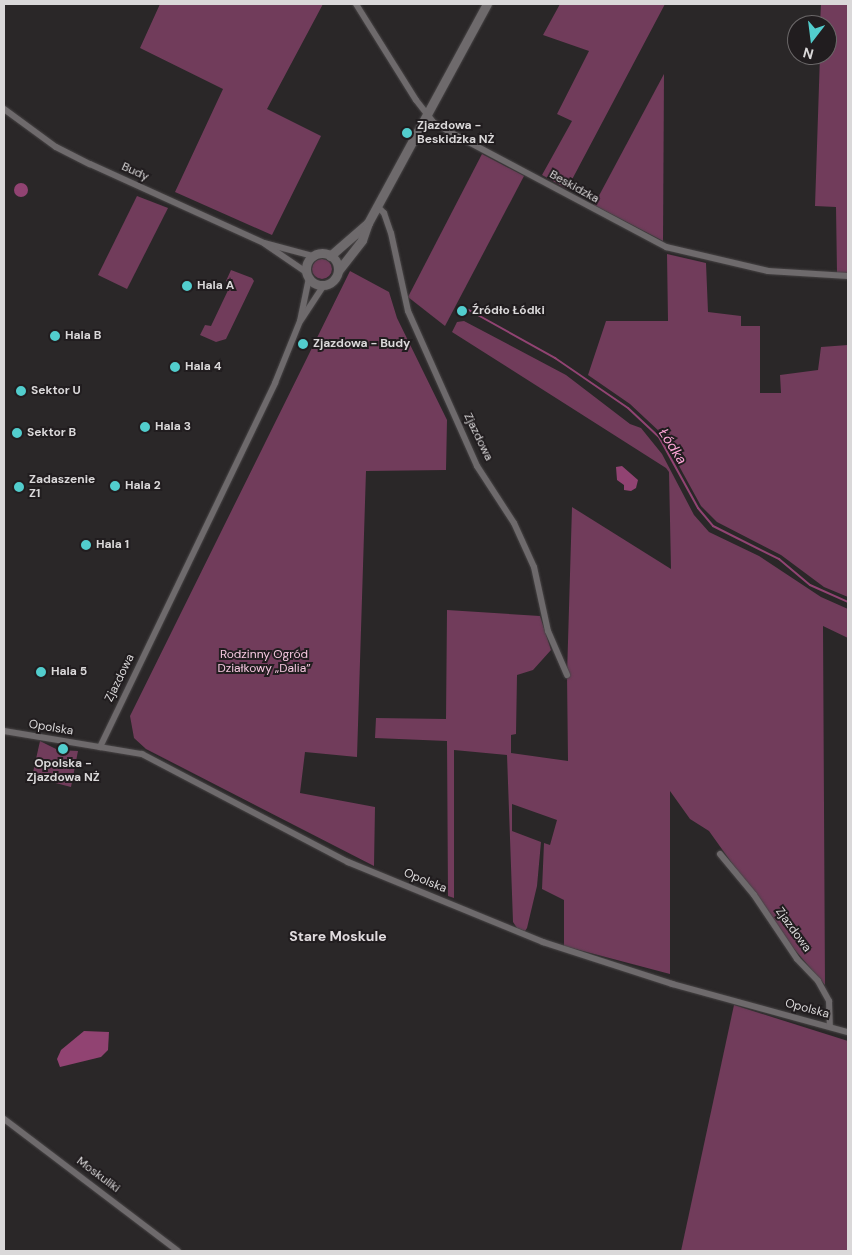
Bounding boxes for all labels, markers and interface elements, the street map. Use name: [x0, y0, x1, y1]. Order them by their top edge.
north arrow: [787, 15, 837, 65]
text: N: [801, 44, 816, 64]
place label: Zjazdowa - Beskidzka NŻ: [417, 119, 494, 147]
marker: Zjazdowa - Beskidzka NŻ: [401, 127, 413, 139]
street label: Budy: [119, 160, 151, 184]
street label: Beskidzka: [547, 167, 601, 207]
place label: Hala A: [197, 279, 234, 293]
marker: Hala A: [181, 280, 193, 292]
place label: Źródło Łódki: [472, 304, 545, 318]
marker: Źródło Łódki: [456, 305, 468, 317]
place label: Hala B: [65, 329, 101, 343]
marker: Hala B: [49, 330, 61, 342]
place label: Zjazdowa - Budy: [313, 337, 410, 351]
marker: Zjazdowa - Budy: [297, 338, 309, 350]
place label: Hala 4: [185, 360, 221, 374]
marker: Hala 4: [169, 361, 181, 373]
place label: Sektor U: [31, 384, 81, 398]
marker: Sektor U: [15, 385, 27, 397]
street label: Zjazdowa: [460, 411, 496, 463]
place label: Hala 3: [155, 420, 191, 434]
marker: Hala 3: [139, 421, 151, 433]
water label: Łódka: [655, 425, 691, 467]
place label: Sektor B: [27, 426, 76, 440]
marker: Sektor B: [11, 427, 23, 439]
place label: Zadaszenie Z1: [29, 473, 95, 501]
place label: Hala 2: [125, 479, 161, 493]
marker: Hala 2: [109, 480, 121, 492]
marker: Zadaszenie Z1: [13, 481, 25, 493]
place label: Hala 1: [96, 538, 129, 552]
marker: Hala 1: [80, 539, 92, 551]
park label: Rodzinny Ogród Działkowy „Dalia”: [217, 648, 311, 676]
street label: Zjazdowa: [102, 652, 138, 704]
place label: Hala 5: [51, 665, 87, 679]
marker: Hala 5: [35, 666, 47, 678]
street label: Opolska: [28, 717, 74, 739]
marker: Opolska - Zjazdowa NŻ: [57, 743, 69, 755]
place label: Opolska - Zjazdowa NŻ: [26, 757, 100, 785]
street label: Opolska: [401, 866, 449, 896]
street label: Zjazdowa: [772, 905, 814, 955]
district label: Stare Moskule: [289, 928, 387, 944]
street label: Opolska: [783, 996, 831, 1022]
street label: Moskuliki: [73, 1154, 123, 1196]

